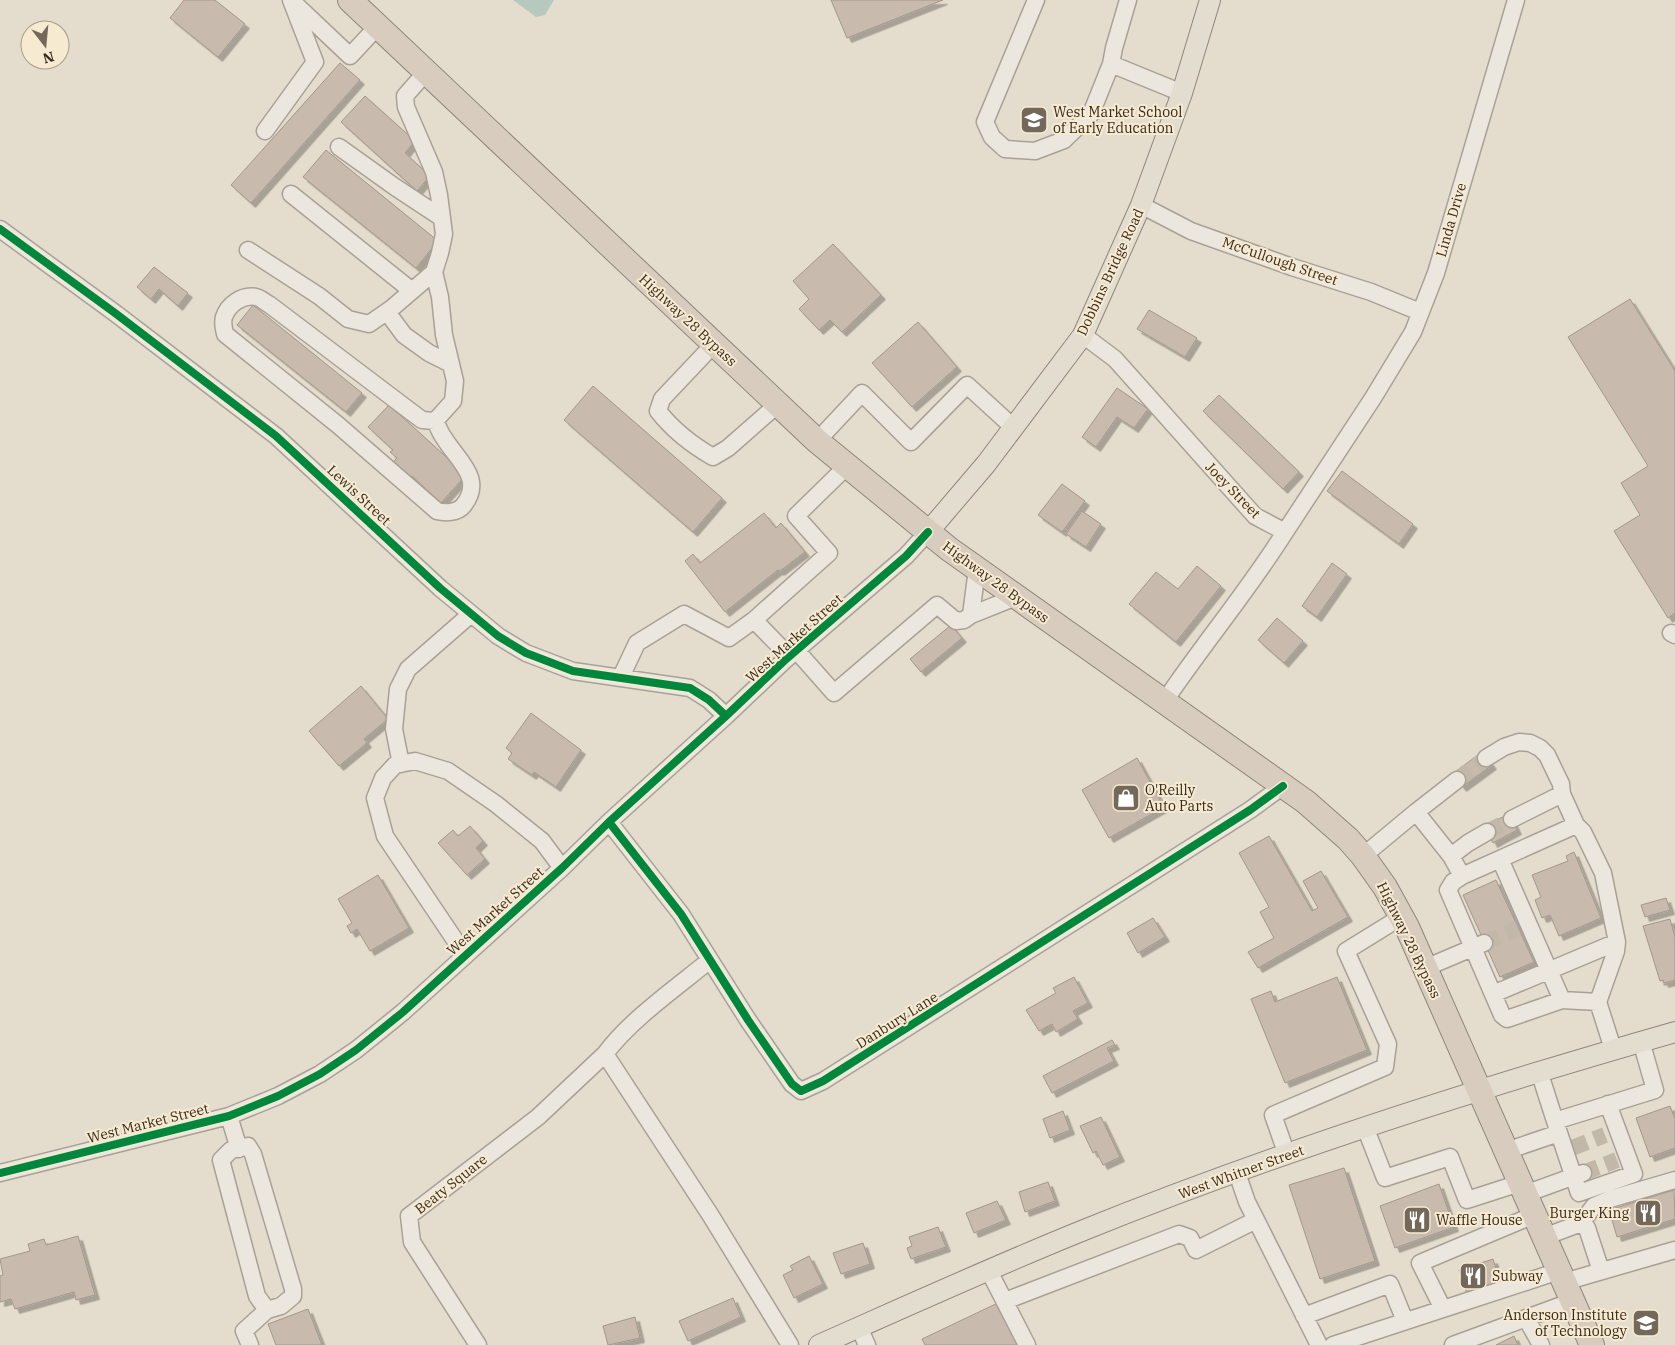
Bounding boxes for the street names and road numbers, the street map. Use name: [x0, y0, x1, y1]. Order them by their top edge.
street label: Linda Drive: [1432, 181, 1470, 259]
street label: Dobbins Bridge Road: [1073, 205, 1148, 338]
street label: McCullough Street: [1220, 233, 1340, 289]
street label: Highway 28 Bypass: [635, 270, 741, 370]
street label: Joey Street: [1202, 458, 1264, 522]
street label: Lewis Street: [323, 461, 395, 529]
street label: Highway 28 Bypass: [939, 537, 1053, 627]
street label: West Market Street: [742, 590, 846, 686]
street label: West Market Street: [443, 863, 547, 959]
street label: Highway 28 Bypass: [1373, 879, 1445, 1001]
street label: Danbury Lane: [853, 988, 941, 1052]
street label: West Market Street: [85, 1099, 211, 1147]
street label: West Whitner Street: [1176, 1141, 1306, 1203]
street label: Beaty Square: [411, 1150, 491, 1218]

